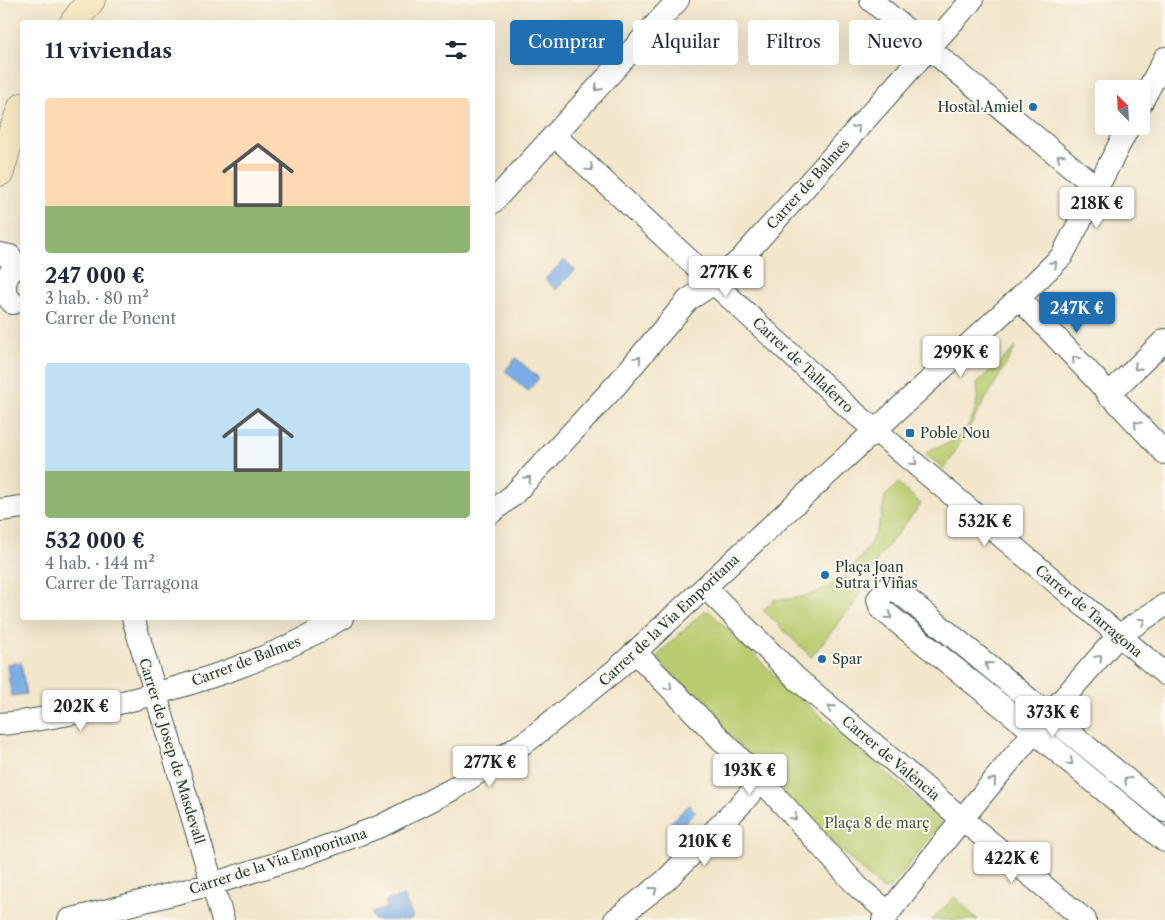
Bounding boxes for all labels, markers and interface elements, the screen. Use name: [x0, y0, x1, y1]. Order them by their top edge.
chip: Comprar: [510, 20, 623, 65]
chip: Alquilar: [633, 20, 738, 65]
chip: Filtros: [748, 20, 839, 65]
chip: Nuevo: [849, 20, 941, 65]
icon: filters: [442, 36, 470, 64]
text: 11 viviendas: [45, 38, 172, 63]
north arrow: [1095, 80, 1150, 135]
map controls: [1095, 80, 1150, 135]
one-way arrow: [594, 82, 603, 91]
place label: Hostal Amiel: [937, 98, 1023, 116]
marker: Hostal Amiel: [1027, 101, 1039, 113]
one-way arrow: [852, 125, 861, 134]
icon: home: [213, 130, 303, 220]
street label: Carrer de Balmes: [763, 135, 853, 233]
one-way arrow: [1056, 153, 1065, 162]
one-way arrow: [584, 162, 593, 171]
pin: 218K €: [1056, 186, 1138, 229]
text: 218K €: [1070, 193, 1124, 213]
pin: 277K €: [685, 256, 767, 298]
one-way arrow: [1048, 261, 1057, 270]
text: 277K €: [700, 262, 752, 282]
text: 247 000 €: [45, 263, 145, 288]
text: 3 hab. · 80 m²: [45, 288, 149, 308]
pin: 247K €: [1036, 292, 1118, 334]
text: 247K €: [1050, 298, 1104, 318]
text: Carrer de Ponent: [45, 308, 176, 328]
street label: Carrer de Tallaferro: [749, 313, 857, 417]
pin: 299K €: [920, 336, 1002, 378]
text: 299K €: [933, 342, 989, 362]
one-way arrow: [632, 356, 640, 365]
one-way arrow: [1072, 356, 1081, 365]
one-way arrow: [1133, 361, 1142, 370]
icon: home: [213, 395, 303, 485]
one-way arrow: [1134, 420, 1143, 429]
place label: Poble Nou: [920, 424, 990, 442]
marker: Poble Nou: [904, 427, 916, 439]
one-way arrow: [908, 456, 917, 465]
one-way arrow: [522, 476, 531, 485]
pin: 532K €: [944, 504, 1026, 547]
text: 532K €: [958, 511, 1012, 531]
text: 532 000 €: [45, 528, 145, 553]
street label: Carrer de la Via Emporitana: [595, 550, 743, 690]
text: 4 hab. · 144 m²: [45, 553, 155, 573]
place label: Plaça Joan Sutra i Viñas: [835, 558, 918, 592]
street label: Carrer de Tarragona: [1032, 561, 1147, 661]
marker: Plaça Joan Sutra i Viñas: [819, 569, 831, 581]
text: Carrer de Tarragona: [45, 573, 199, 593]
one-way arrow: [883, 610, 892, 618]
one-way arrow: [1136, 617, 1145, 627]
street label: Carrer de Balmes: [189, 632, 303, 690]
place label: Spar: [832, 650, 862, 668]
marker: Spar: [816, 653, 828, 665]
one-way arrow: [1093, 654, 1102, 663]
street label: Carrer de Josep de Masdevall: [135, 656, 209, 846]
one-way arrow: [985, 663, 994, 671]
one-way arrow: [663, 681, 672, 690]
pin: 202K €: [40, 690, 122, 732]
text: 202K €: [53, 696, 109, 716]
pin: 373K €: [1012, 696, 1094, 738]
text: 373K €: [1026, 702, 1080, 722]
one-way arrow: [828, 704, 837, 713]
street label: Carrer de València: [838, 712, 944, 805]
pin: 277K €: [449, 746, 531, 788]
text: 277K €: [464, 752, 516, 772]
pin: 193K €: [709, 754, 791, 796]
one-way arrow: [1064, 756, 1073, 765]
text: 193K €: [724, 760, 776, 780]
one-way arrow: [1124, 776, 1133, 785]
one-way arrow: [988, 778, 996, 787]
one-way arrow: [788, 811, 797, 820]
park label: Plaça 8 de març: [825, 814, 929, 832]
street label: Carrer de la Via Emporitana: [187, 824, 370, 898]
pin: 210K €: [664, 824, 746, 867]
text: 210K €: [678, 831, 732, 851]
pin: 422K €: [971, 842, 1053, 884]
text: 422K €: [985, 848, 1039, 868]
one-way arrow: [648, 887, 658, 896]

